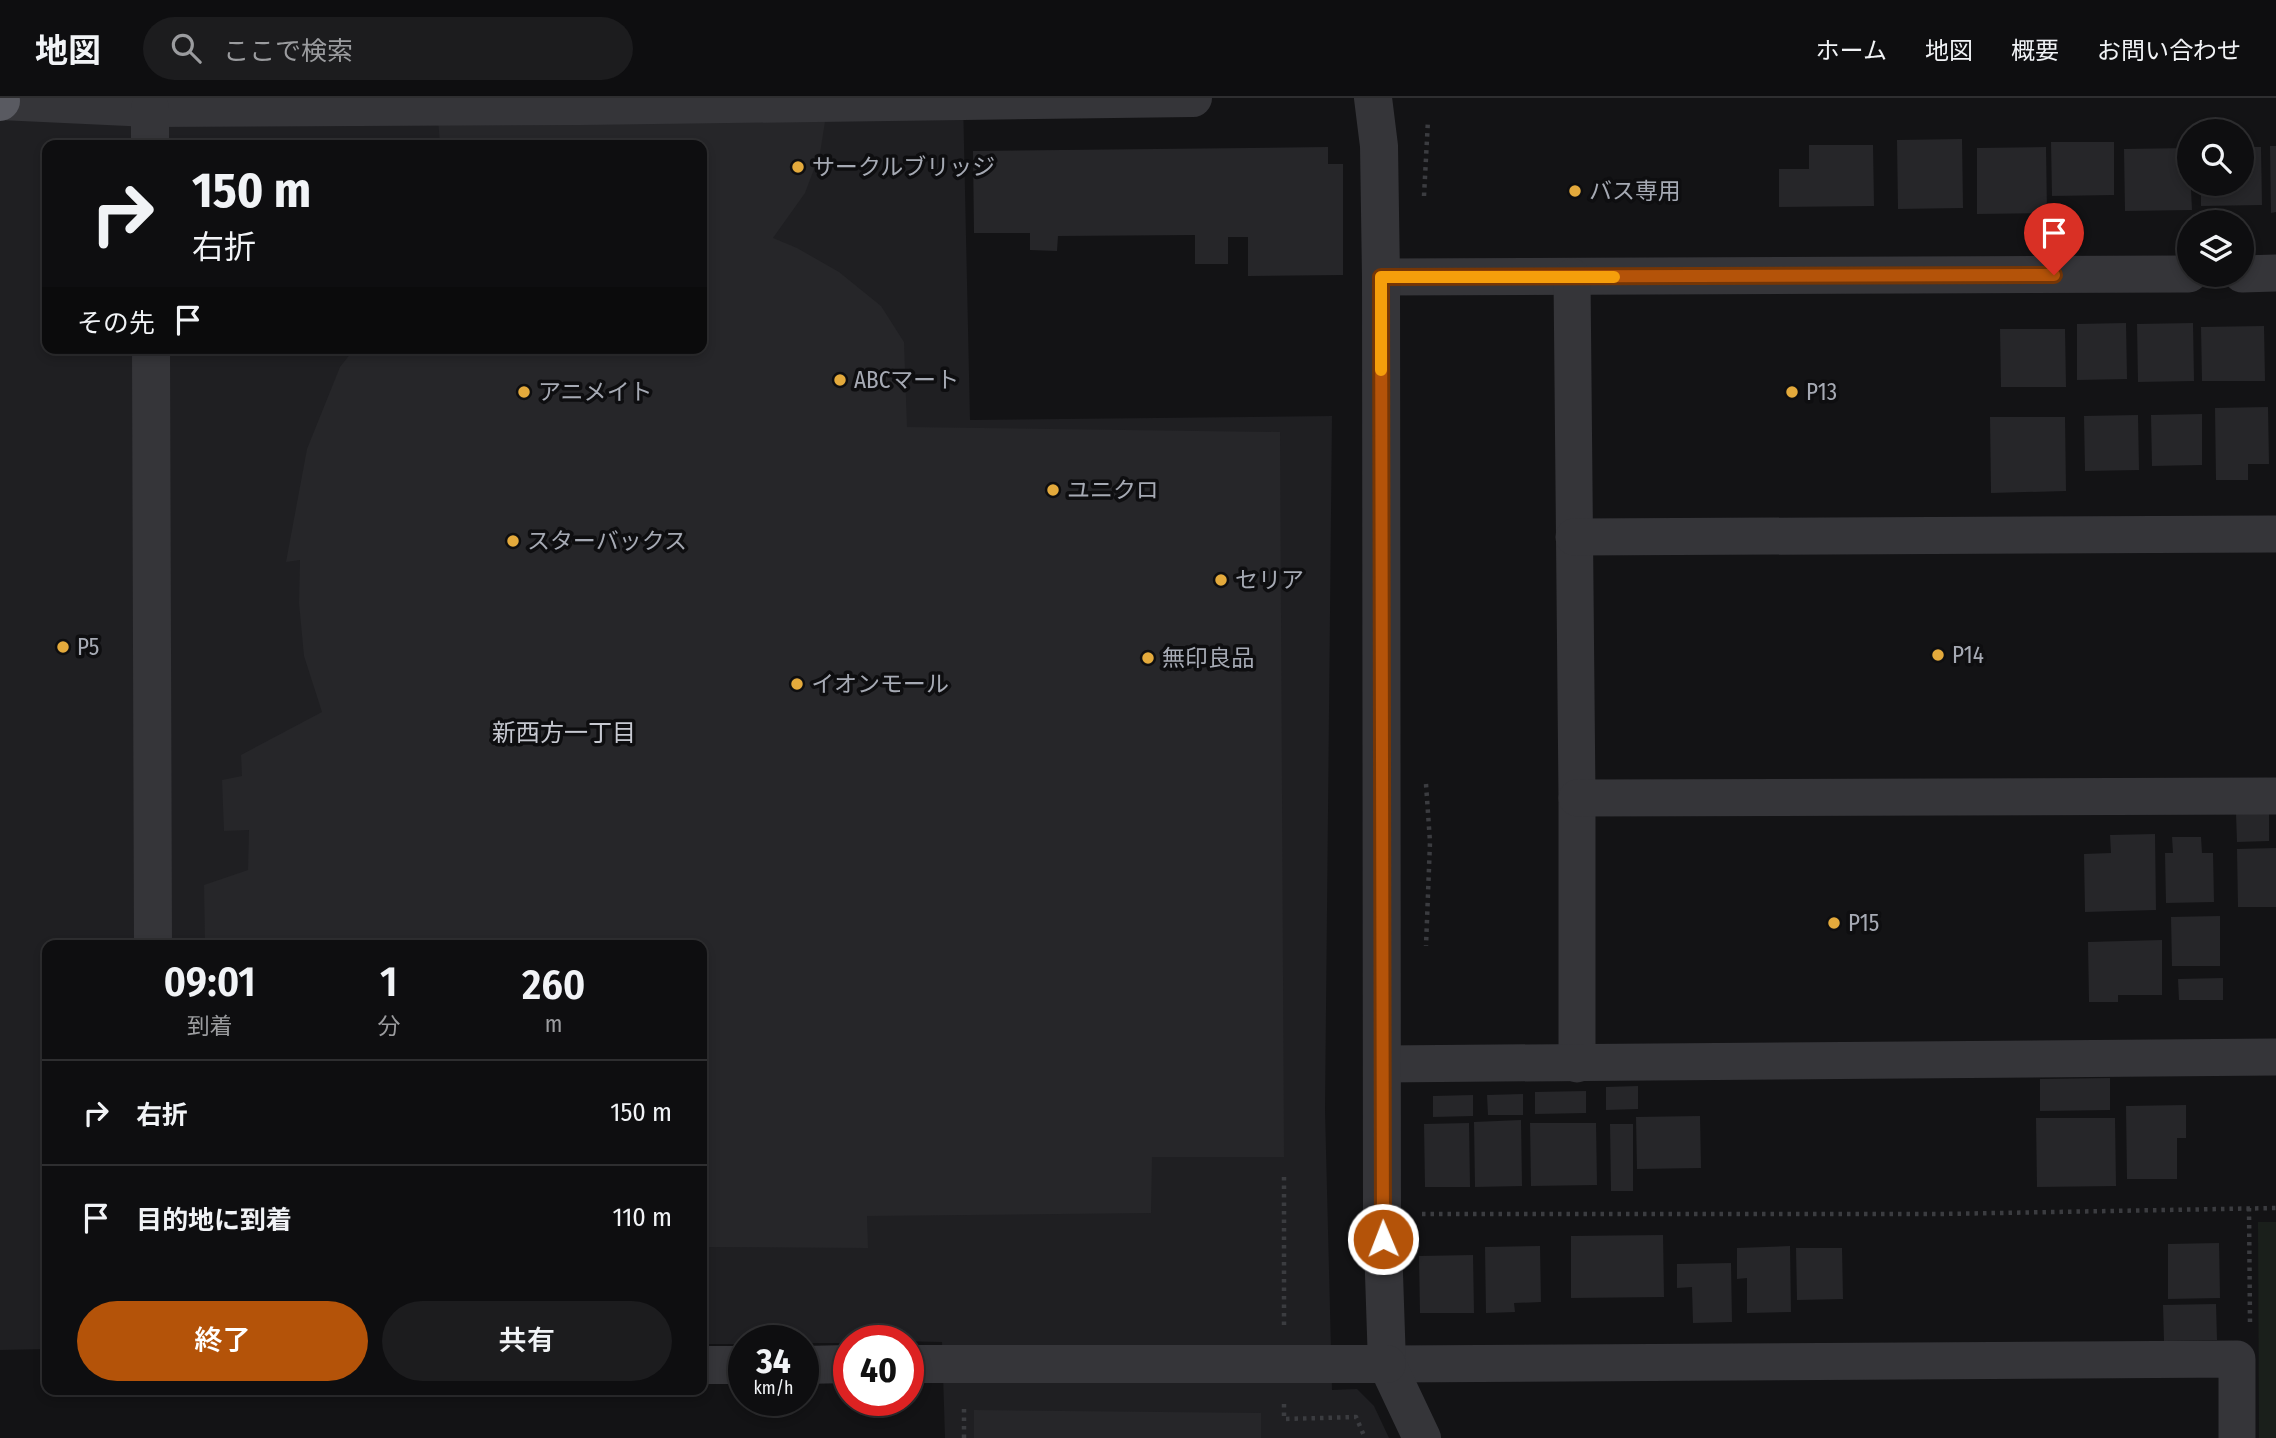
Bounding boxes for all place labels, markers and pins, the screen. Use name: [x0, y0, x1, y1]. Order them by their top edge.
place label: サークルブリッジ: [812, 153, 995, 181]
marker: サークルブリッジ: [790, 159, 806, 175]
place label: バス専用: [1589, 177, 1681, 205]
marker: バス専用: [1567, 183, 1583, 199]
pin: [2024, 203, 2084, 275]
place label: ABCマート: [854, 366, 959, 394]
marker: ABCマート: [832, 372, 848, 388]
place label: アニメイト: [538, 378, 653, 406]
place label: P13: [1806, 378, 1837, 406]
marker: アニメイト: [516, 384, 532, 400]
marker: P13: [1784, 384, 1800, 400]
place label: ユニクロ: [1067, 476, 1159, 504]
marker: ユニクロ: [1045, 482, 1061, 498]
place label: スターバックス: [527, 527, 687, 555]
marker: スターバックス: [505, 533, 521, 549]
place label: セリア: [1235, 566, 1304, 594]
marker: セリア: [1213, 572, 1229, 588]
place label: P5: [77, 633, 99, 661]
marker: P5: [55, 639, 71, 655]
place label: P14: [1952, 641, 1984, 669]
place label: 無印良品: [1162, 644, 1254, 672]
marker: P14: [1930, 647, 1946, 663]
marker: 無印良品: [1140, 650, 1156, 666]
place label: イオンモール: [811, 670, 949, 698]
marker: イオンモール: [789, 676, 805, 692]
place label: P15: [1848, 909, 1879, 937]
marker: P15: [1826, 915, 1842, 931]

